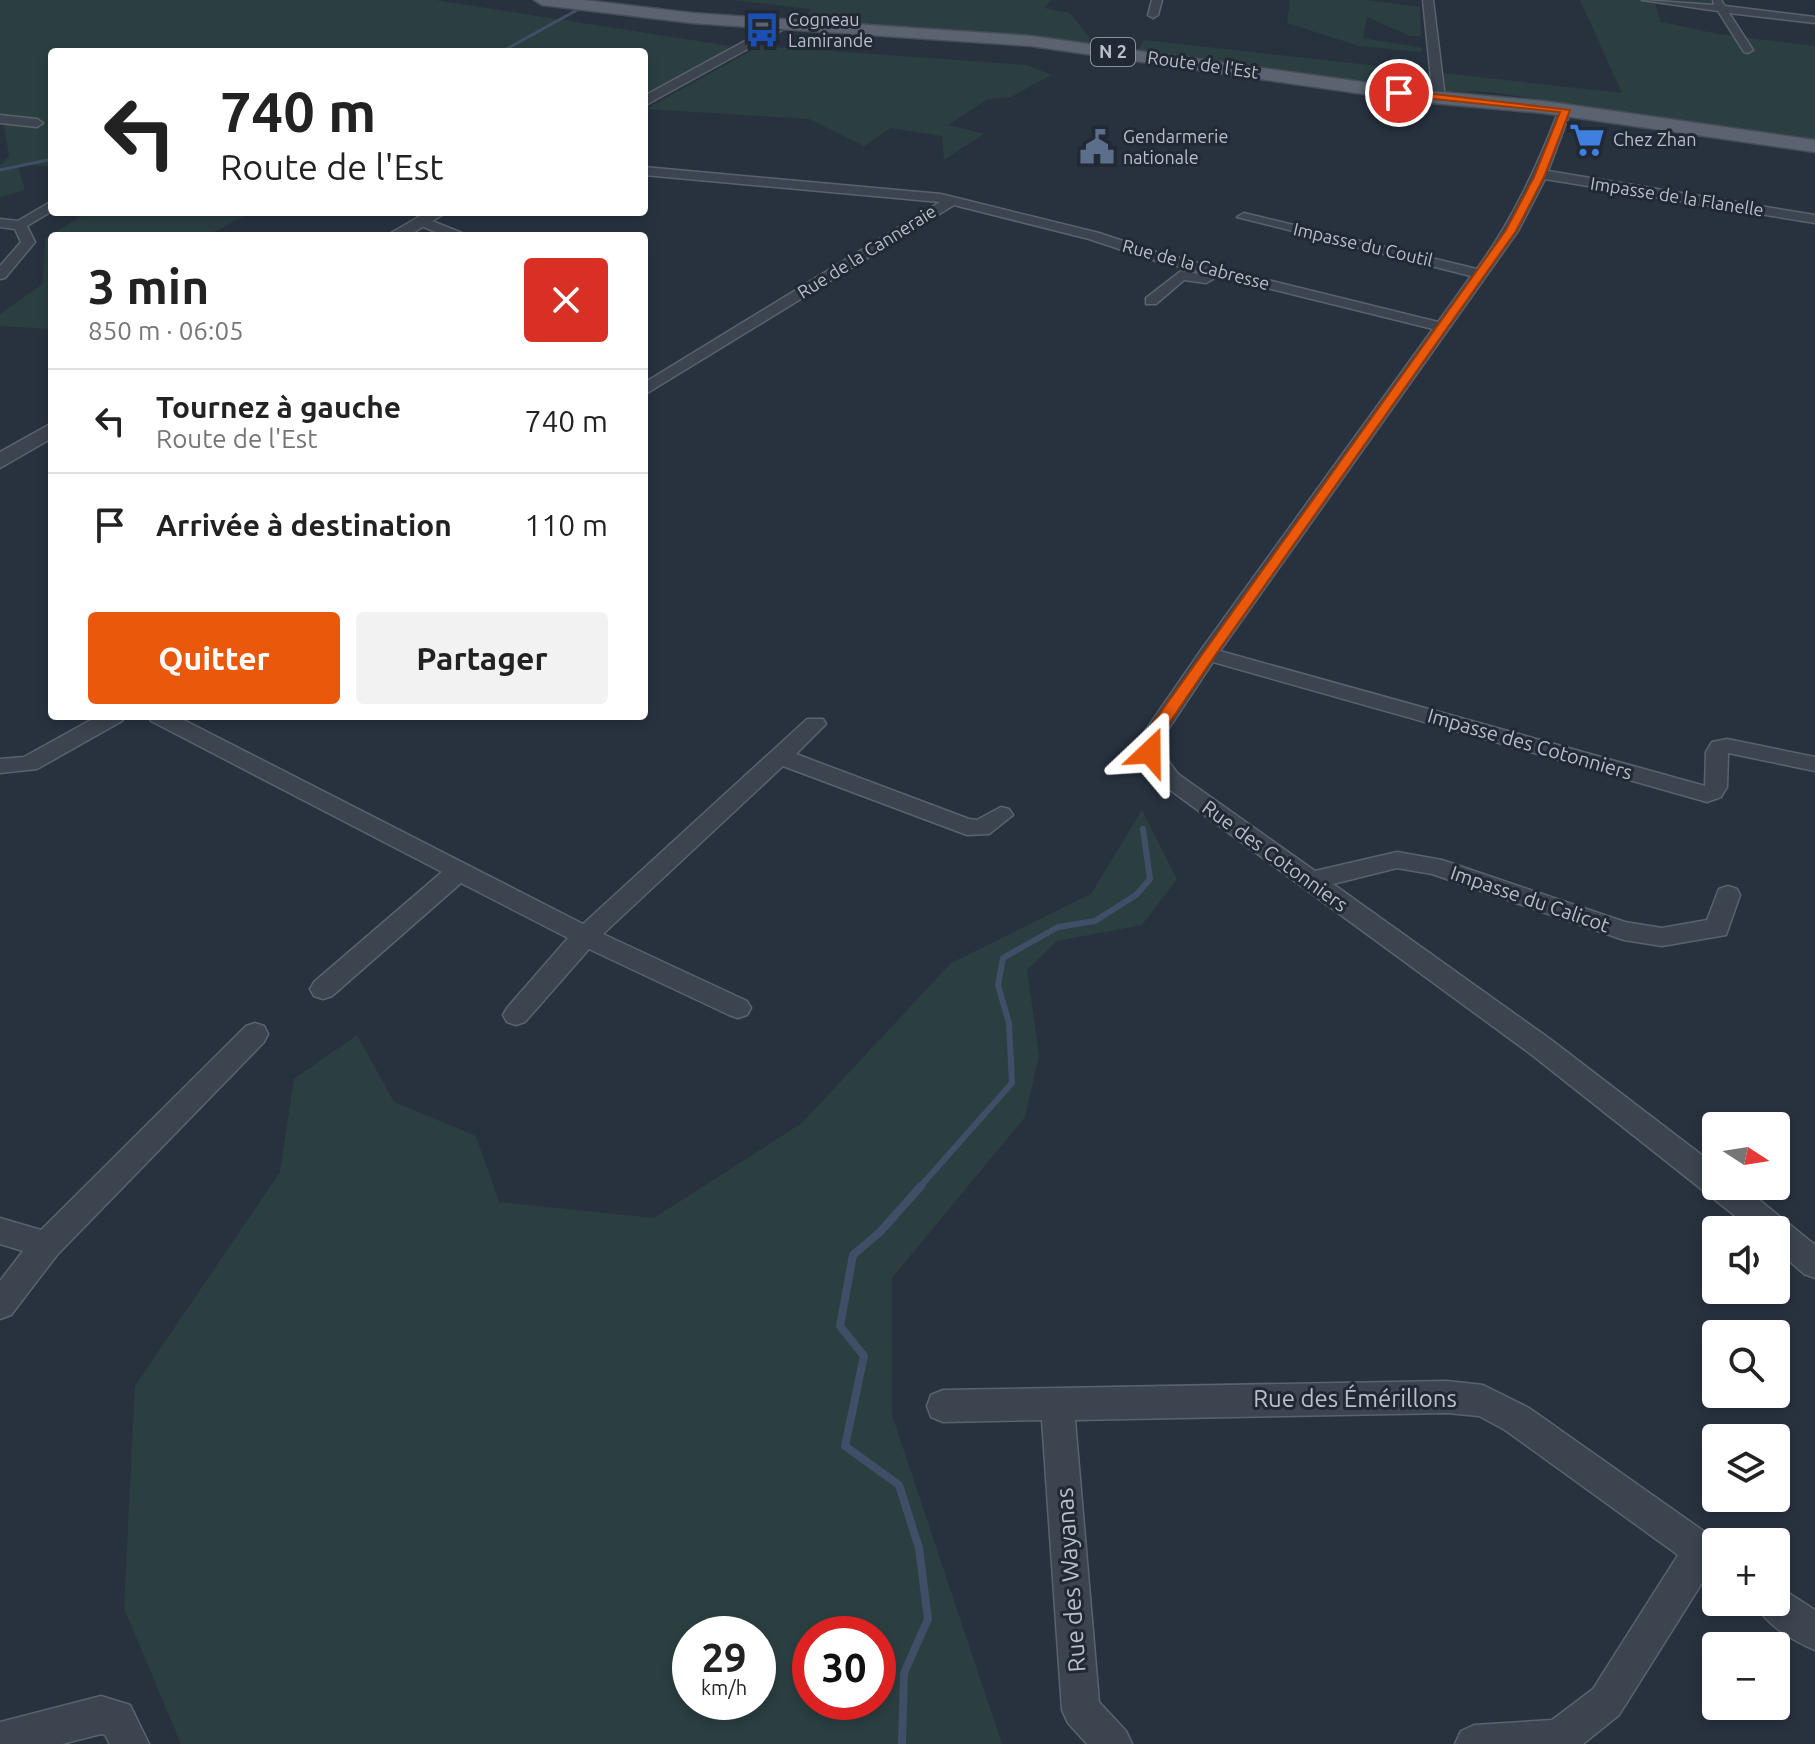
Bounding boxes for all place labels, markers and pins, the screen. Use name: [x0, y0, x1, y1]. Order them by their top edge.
place label: Cogneau Lamirande: [788, 9, 873, 50]
bus stop icon: Cogneau Lamirande: [743, 11, 781, 49]
pin: [1365, 59, 1433, 127]
supermarket icon: Chez Zhan: [1568, 121, 1606, 159]
place label: Gendarmerie nationale: [1123, 126, 1228, 167]
public building icon: Gendarmerie nationale: [1078, 128, 1116, 166]
place label: Chez Zhan: [1613, 129, 1697, 149]

